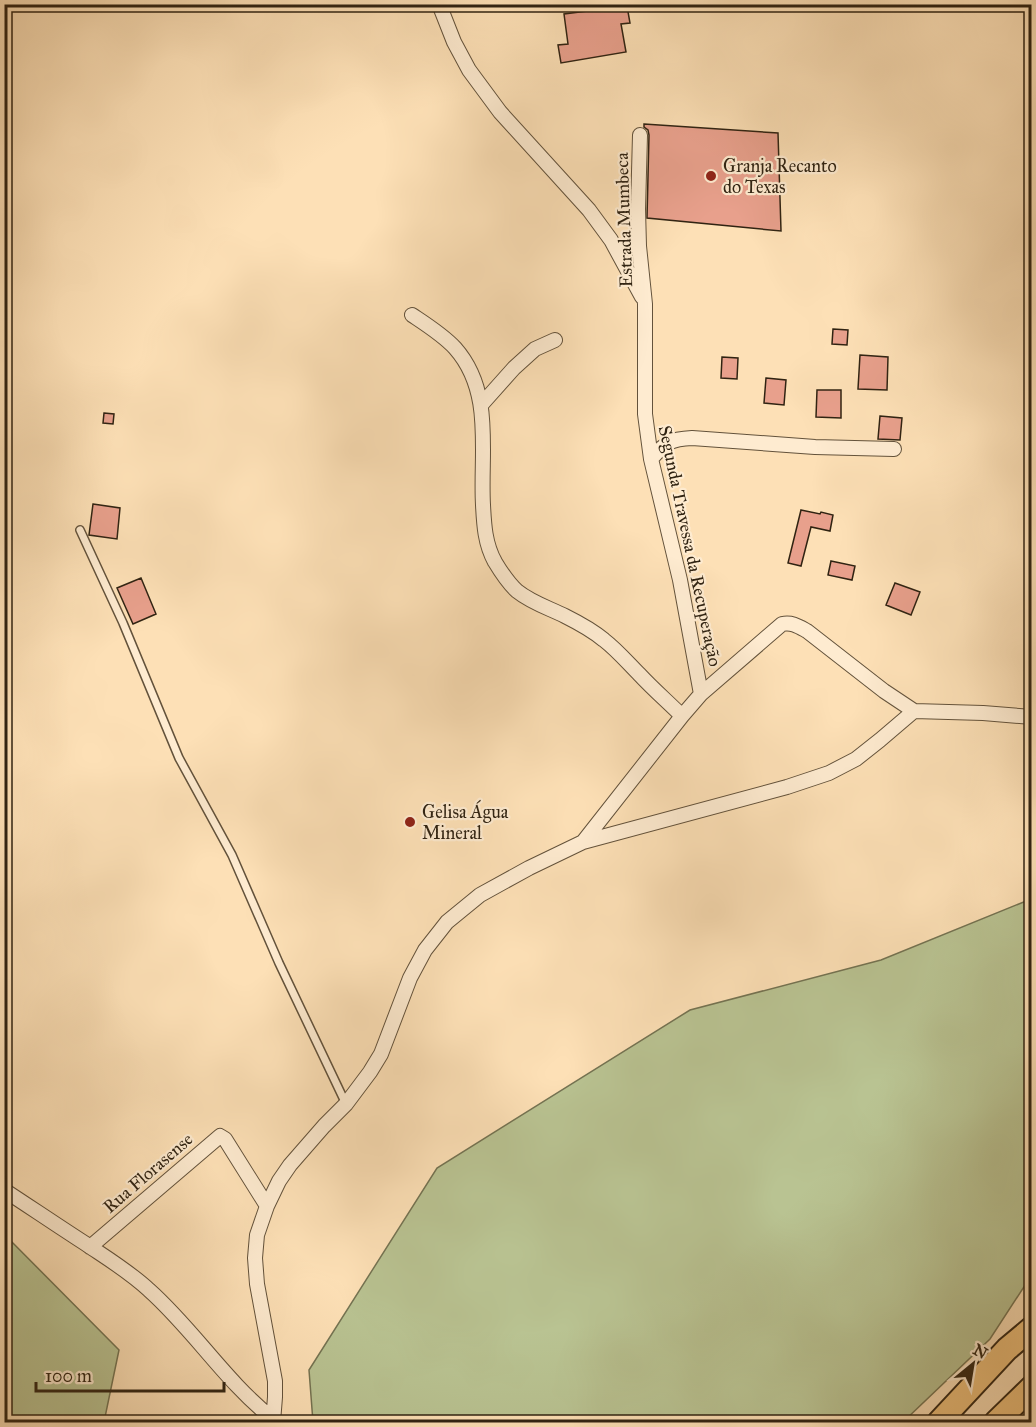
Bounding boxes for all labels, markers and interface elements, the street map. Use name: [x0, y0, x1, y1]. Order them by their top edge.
street label: Estrada Mumbeca: [611, 152, 637, 288]
place label: Granja Recanto do Texas: [723, 155, 837, 198]
marker: Granja Recanto do Texas: [704, 169, 718, 183]
street label: Segunda Travessa da Recuperação: [653, 423, 726, 669]
place label: Gelisa Água Mineral: [422, 799, 509, 844]
marker: Gelisa Água Mineral: [403, 815, 417, 829]
street label: Rua Florasense: [99, 1128, 197, 1218]
north arrow: [943, 1334, 1003, 1394]
text: N: [970, 1340, 991, 1363]
scale bar: [36, 1355, 224, 1393]
text: 100 m: [45, 1365, 92, 1387]

